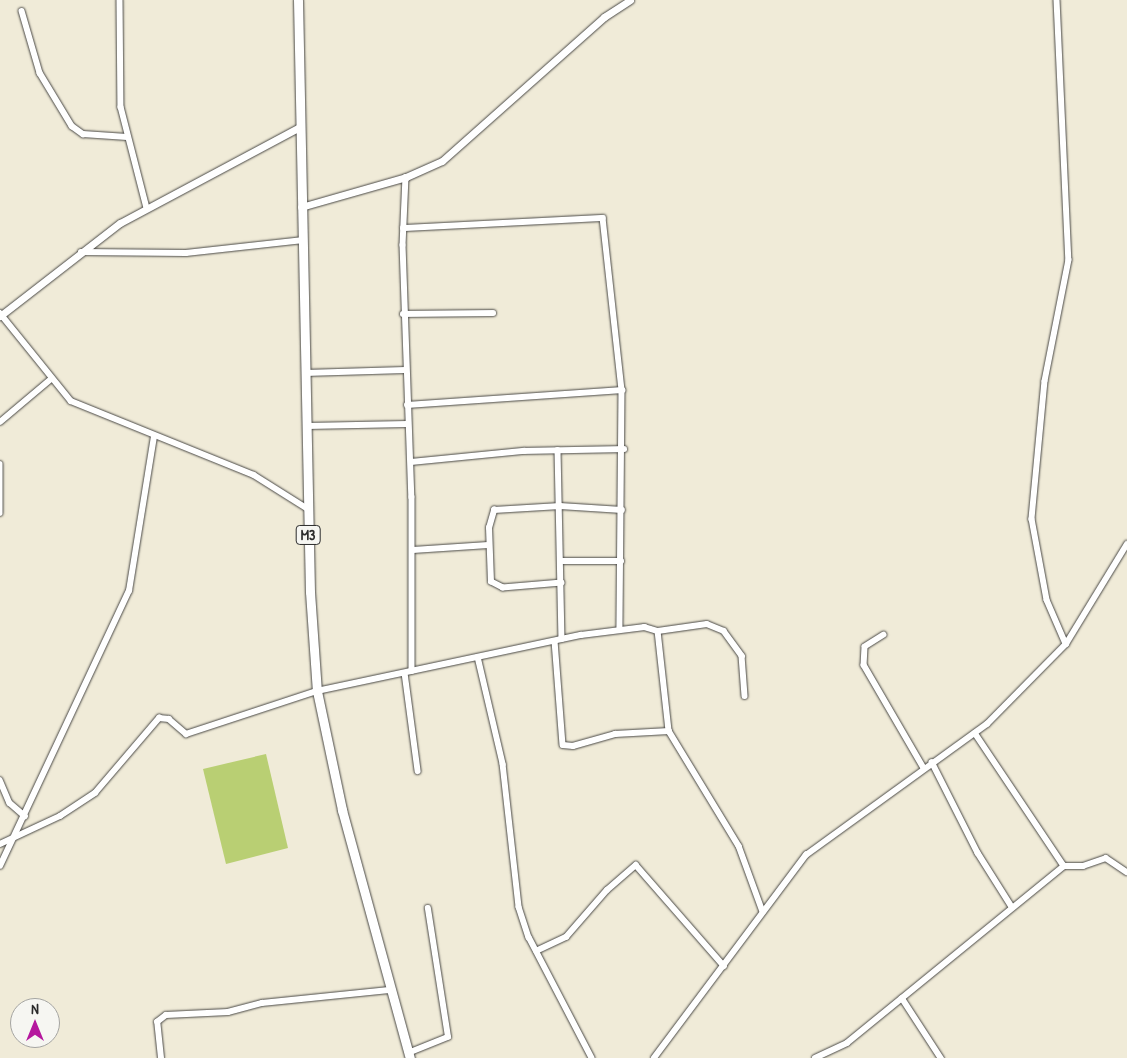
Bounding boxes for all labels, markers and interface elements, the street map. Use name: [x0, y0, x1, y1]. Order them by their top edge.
road number: M3: [296, 524, 320, 546]
north arrow: [10, 998, 60, 1048]
text: N: [31, 999, 39, 1018]

